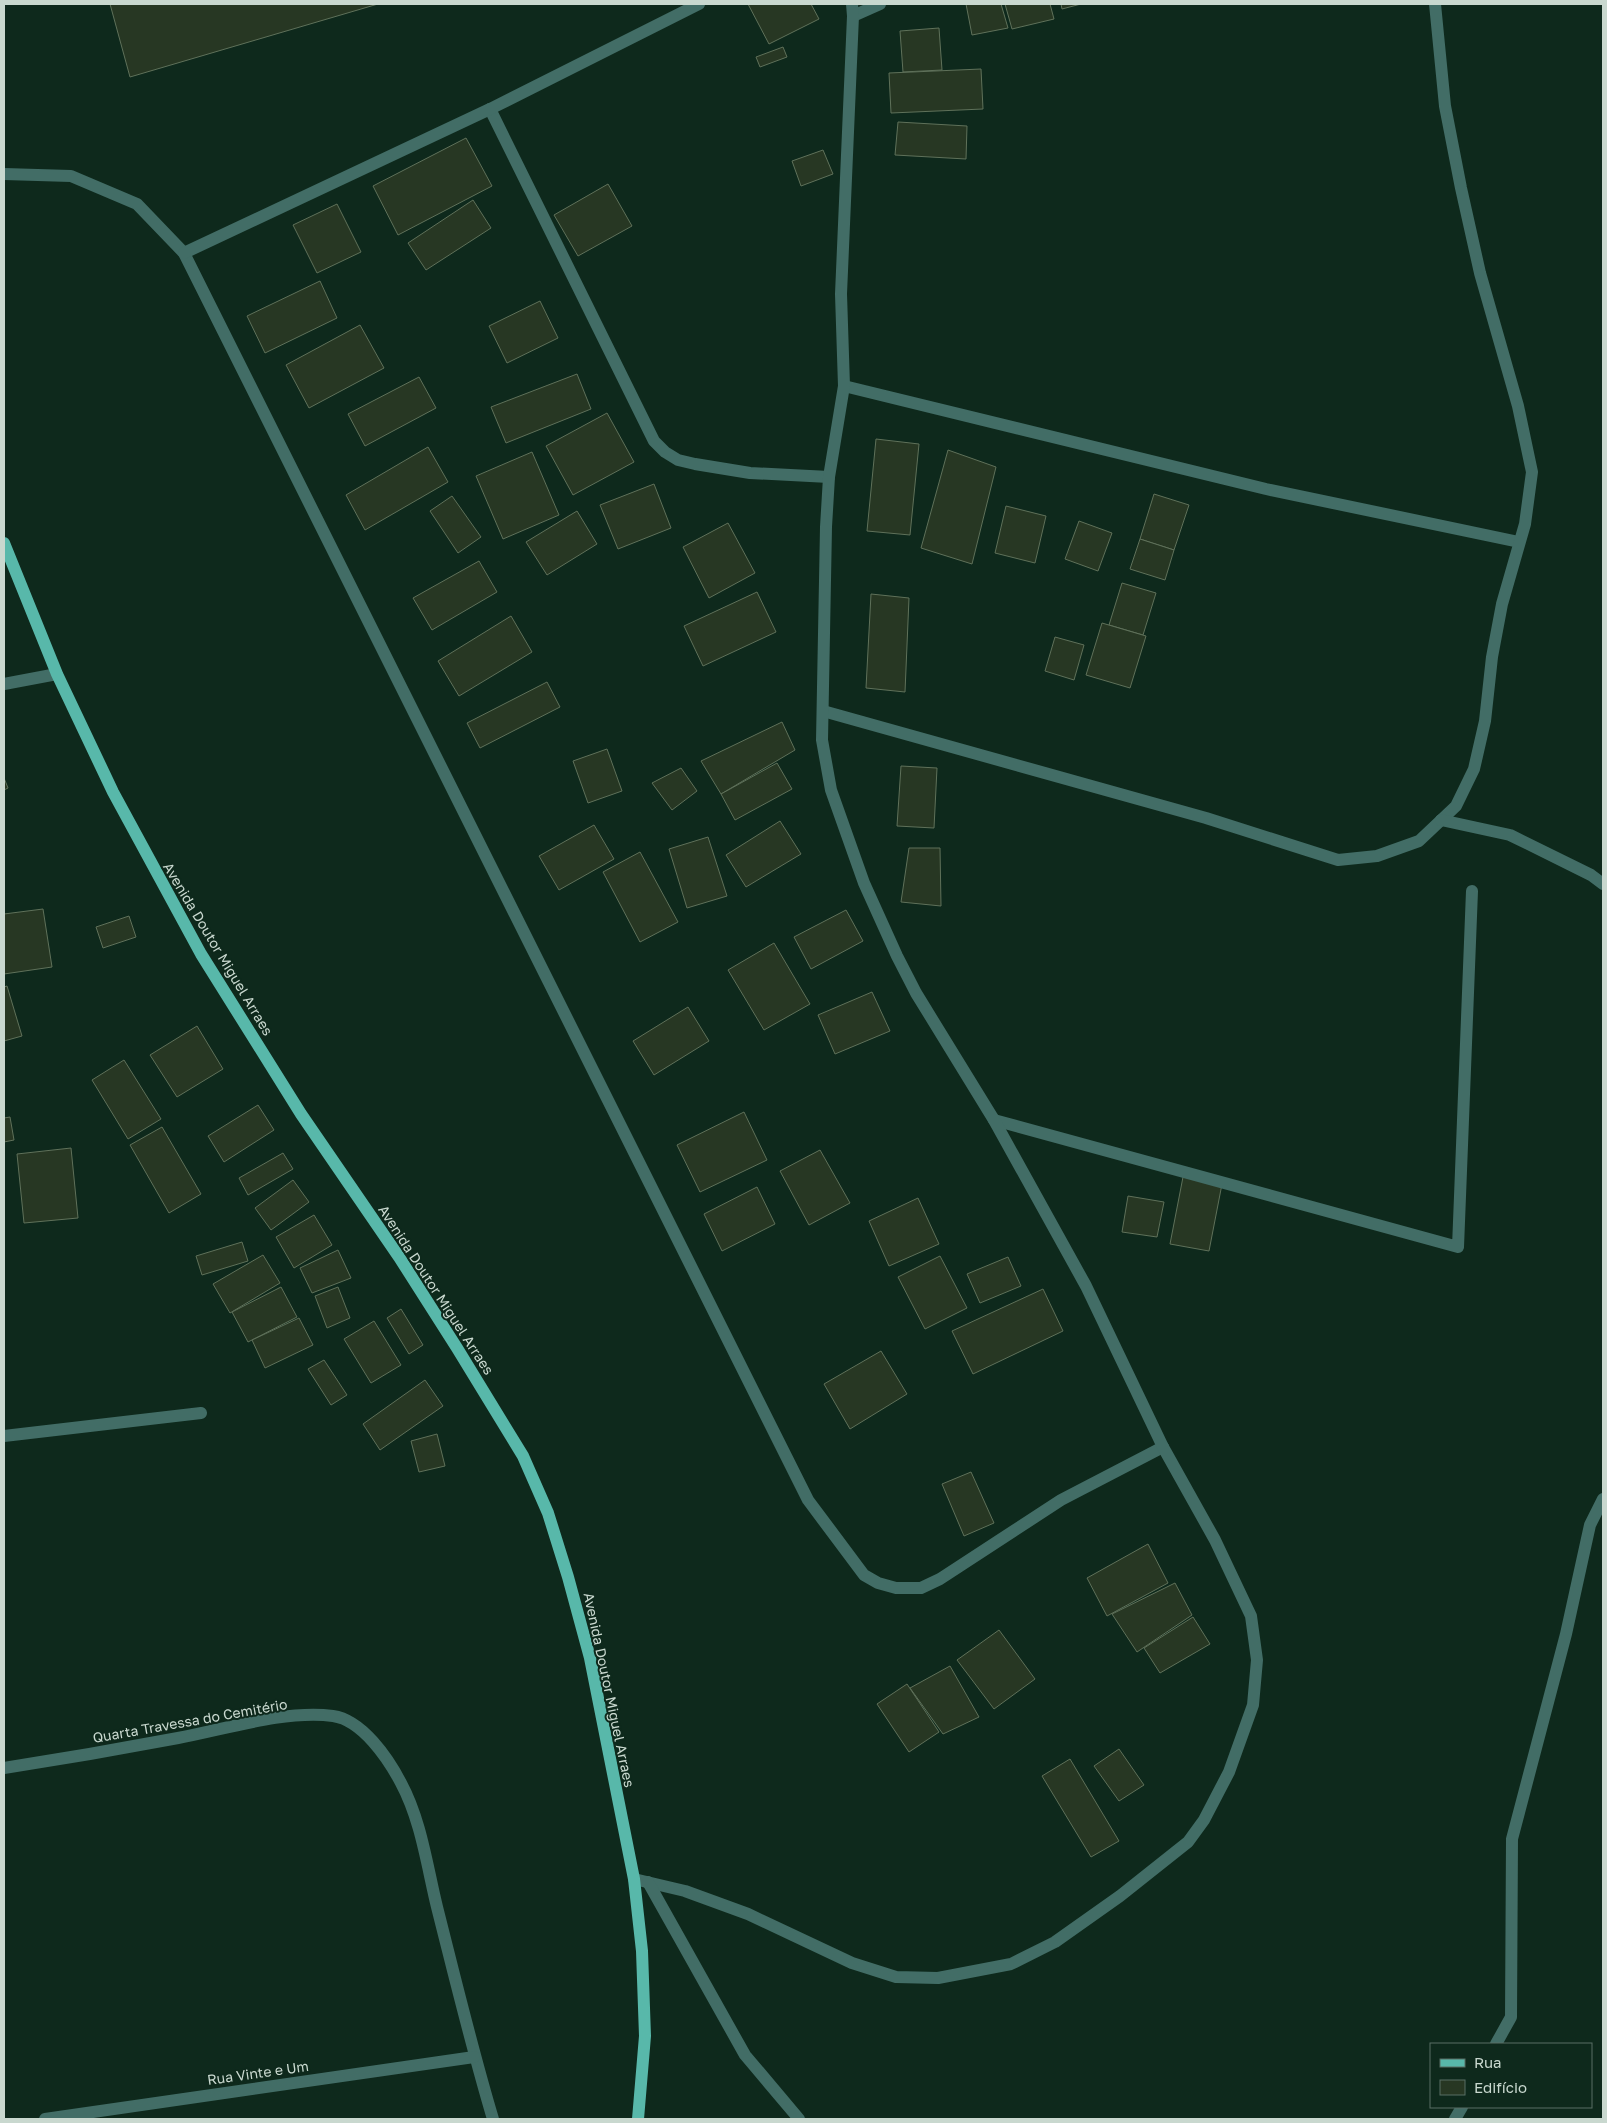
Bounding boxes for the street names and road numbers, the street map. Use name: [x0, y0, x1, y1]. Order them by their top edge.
street label: Avenida Doutor Miguel Arraes: [160, 859, 277, 1038]
street label: Avenida Doutor Miguel Arraes: [375, 1202, 498, 1378]
street label: Avenida Doutor Miguel Arraes: [581, 1591, 638, 1789]
street label: Quarta Travessa do Cemitério: [91, 1695, 289, 1746]
street label: Rua Vinte e Um: [206, 2057, 310, 2088]

